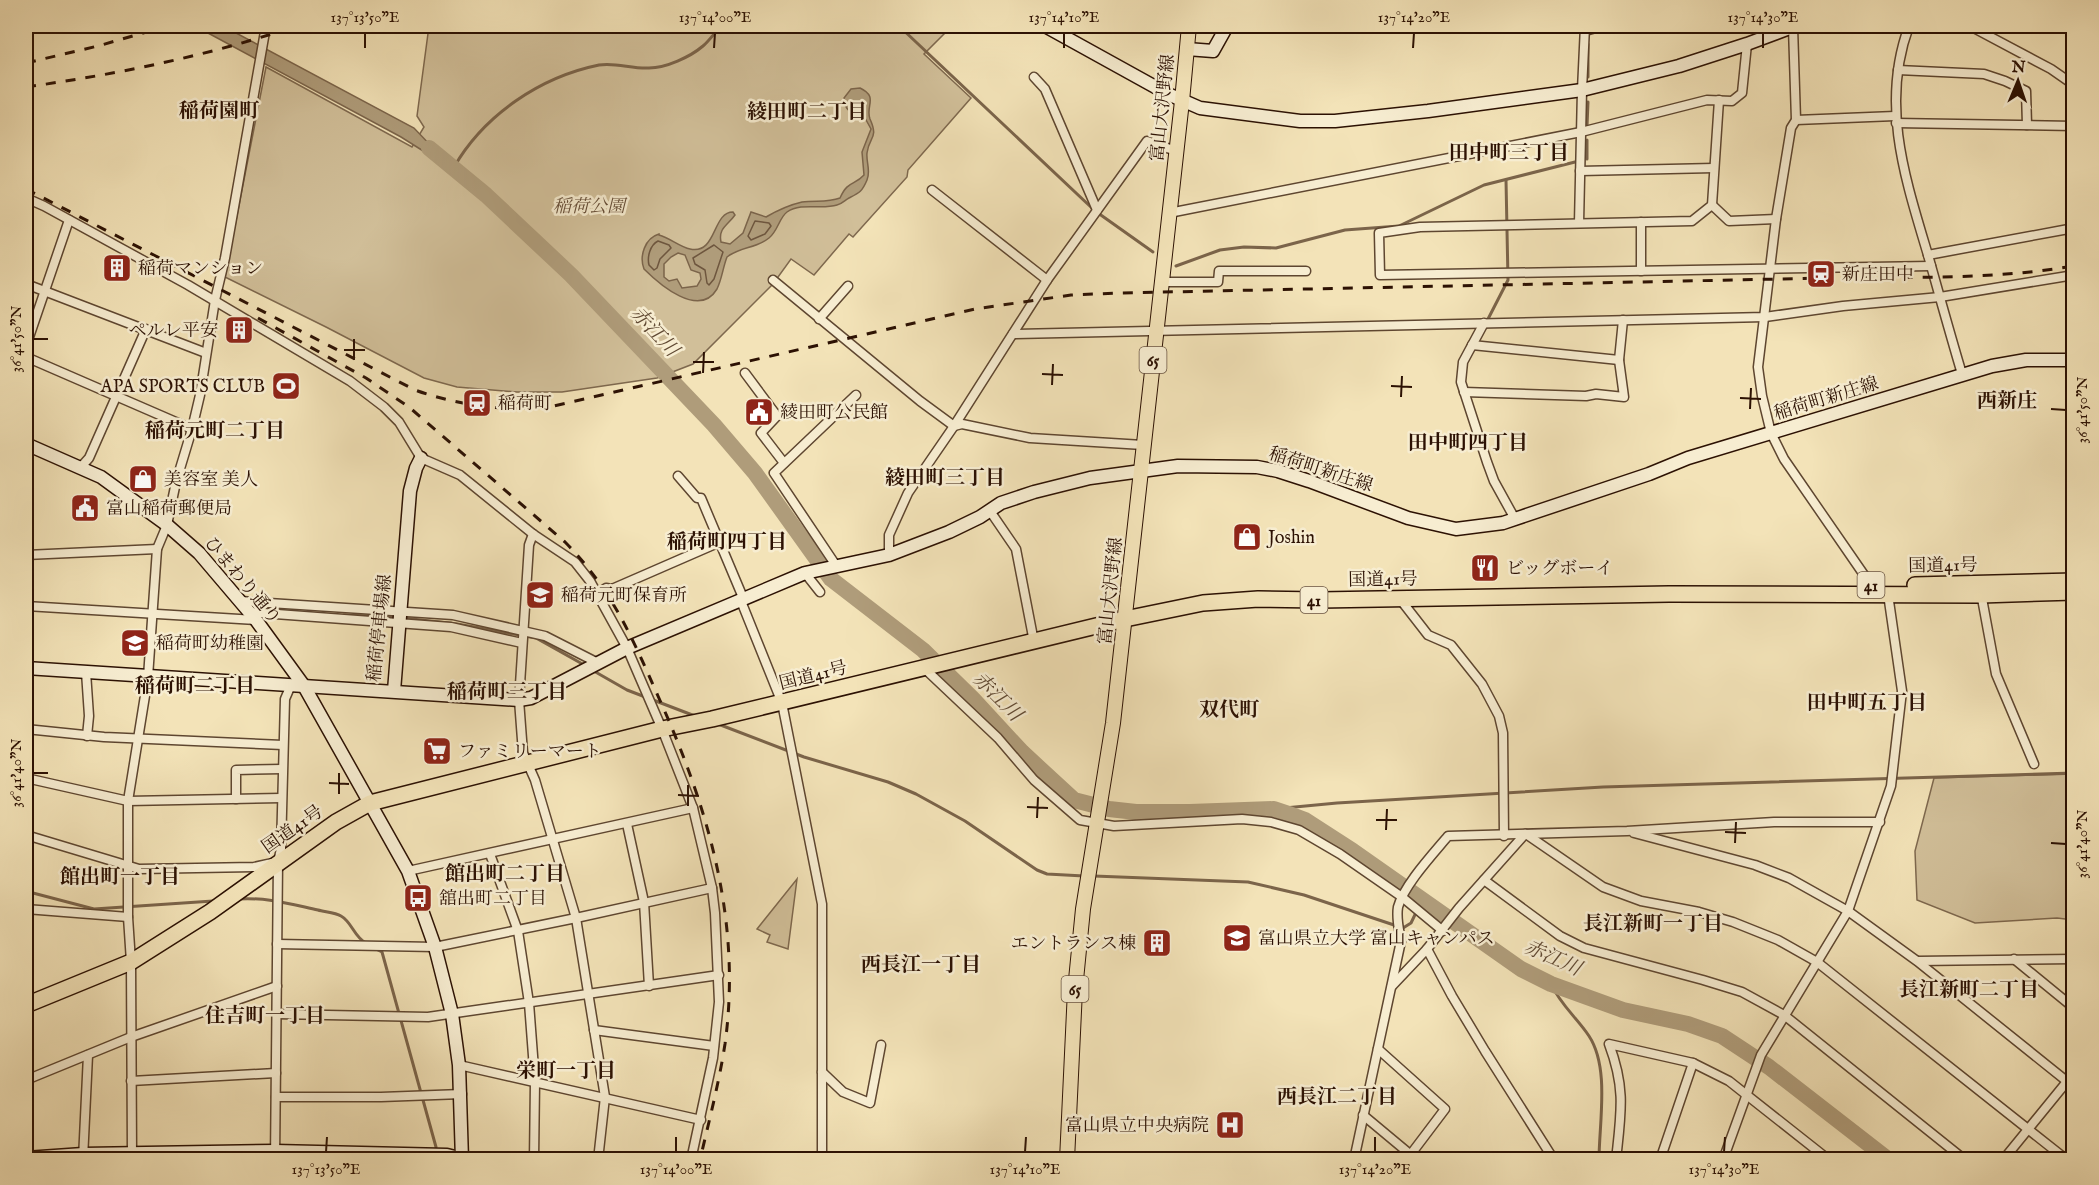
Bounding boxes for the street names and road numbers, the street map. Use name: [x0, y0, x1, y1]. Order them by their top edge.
street label: 富山大沢野線: [1146, 53, 1181, 163]
road number: 65: [1140, 347, 1166, 373]
street label: 稲荷町新庄線: [1771, 373, 1881, 426]
street label: 稲荷町新庄線: [1266, 443, 1375, 498]
street label: ひまわり通り: [198, 532, 285, 630]
street label: 富山大沢野線: [1094, 536, 1129, 646]
street label: 国道41号: [1908, 554, 1978, 579]
street label: 国道41号: [1348, 568, 1418, 593]
road number: 41: [1858, 572, 1884, 598]
street label: 稲荷停車場線: [363, 573, 398, 683]
road number: 41: [1300, 587, 1328, 613]
street label: 国道41号: [777, 657, 850, 696]
street label: 国道41号: [258, 801, 328, 860]
road number: 65: [1062, 976, 1088, 1002]

